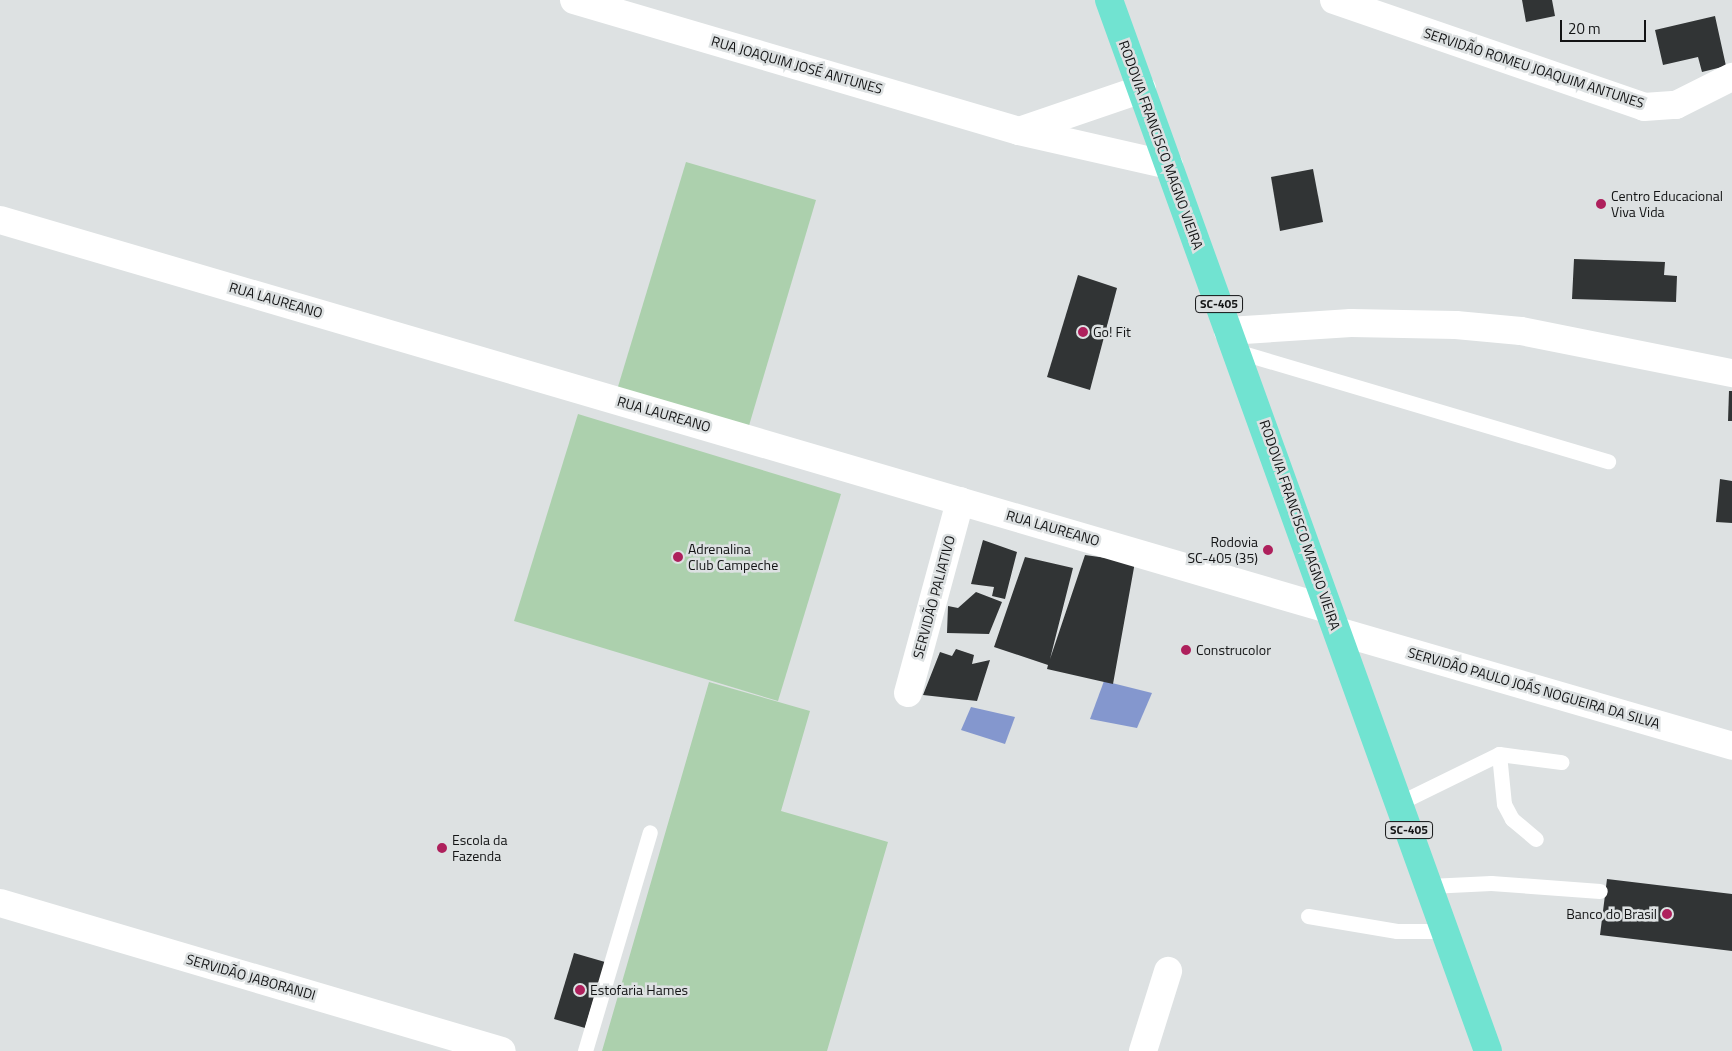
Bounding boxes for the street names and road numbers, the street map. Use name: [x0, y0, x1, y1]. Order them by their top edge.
street label: SERVIDÃO ROMEU JOAQUIM ANTUNES: [1422, 24, 1646, 112]
street label: RUA JOAQUIM JOSÉ ANTUNES: [709, 32, 885, 98]
street label: RODOVIA FRANCISCO MAGNO VIEIRA: [1115, 38, 1207, 252]
street label: RUA LAUREANO: [227, 279, 325, 321]
road number: SC-405: [1194, 294, 1244, 314]
street label: RUA LAUREANO: [615, 393, 713, 435]
street label: RODOVIA FRANCISCO MAGNO VIEIRA: [1256, 418, 1344, 632]
street label: RUA LAUREANO: [1004, 507, 1102, 549]
street label: SERVIDÃO PALIATIVO: [909, 534, 959, 660]
street label: SERVIDÃO PAULO JOÁS NOGUEIRA DA SILVA: [1406, 644, 1662, 732]
road number: SC-405: [1384, 820, 1434, 840]
street label: SERVIDÃO JABORANDI: [184, 950, 318, 1004]

